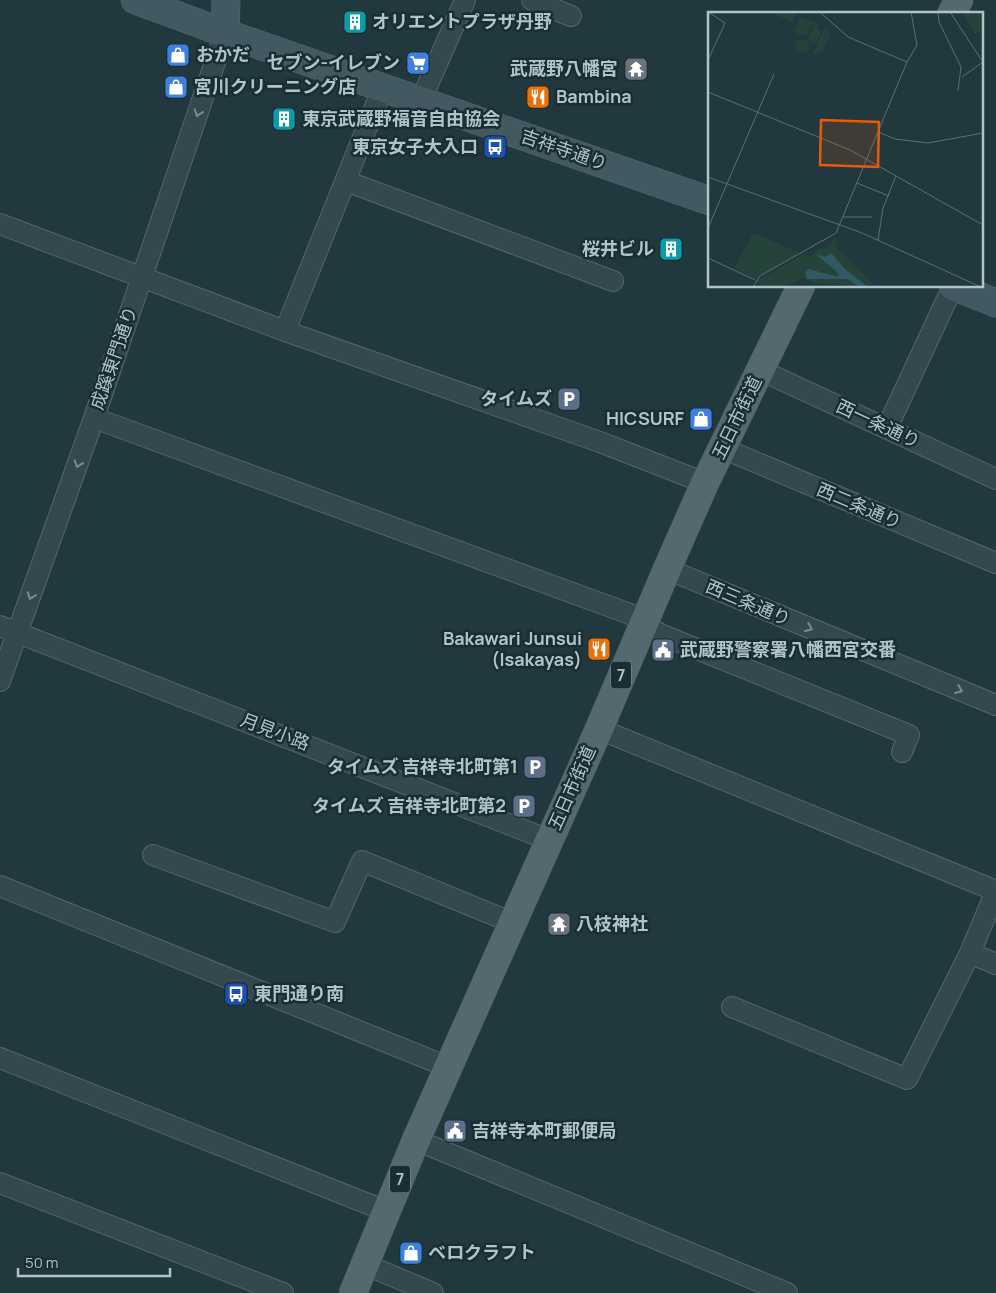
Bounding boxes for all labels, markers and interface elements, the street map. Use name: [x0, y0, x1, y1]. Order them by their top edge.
building icon: オリエントプラザ丹野: [342, 9, 368, 35]
place label: オリエントプラザ丹野: [372, 9, 552, 33]
inset map: [708, 12, 984, 288]
shop icon: おかだ: [165, 42, 191, 68]
place label: おかだ: [196, 42, 250, 66]
place label: セブン-イレブン: [266, 50, 400, 74]
supermarket icon: セブン-イレブン: [405, 50, 431, 76]
place label: 武蔵野八幡宮: [510, 56, 618, 80]
temple icon: 武蔵野八幡宮: [623, 56, 649, 82]
shop icon: 宮川クリーニング店: [163, 74, 189, 100]
place label: 宮川クリーニング店: [194, 74, 356, 98]
restaurant icon: Bambina: [525, 84, 551, 110]
place label: Bambina: [556, 84, 632, 108]
building icon: 東京武蔵野福音自由協会: [271, 106, 297, 132]
place label: 東京武蔵野福音自由協会: [302, 106, 500, 130]
one-way arrow: [194, 108, 204, 116]
street label: 吉祥寺通り: [518, 123, 611, 175]
place label: 東京女子大入口: [352, 134, 478, 158]
bus stop icon: 東京女子大入口: [482, 134, 508, 160]
place label: 桜井ビル: [582, 236, 654, 260]
building icon: 桜井ビル: [658, 236, 684, 262]
street label: 成蹊東門通り: [84, 303, 142, 413]
street label: 五日市街道: [706, 372, 767, 463]
place label: タイムズ: [480, 386, 552, 410]
parking icon: タイムズ: [556, 386, 582, 412]
street label: 西一条通り: [833, 393, 924, 453]
place label: HICSURF: [606, 406, 685, 430]
shop icon: HICSURF: [688, 406, 714, 432]
one-way arrow: [73, 459, 83, 468]
street label: 西二条通り: [813, 476, 906, 534]
street label: 西三条通り: [702, 573, 795, 631]
one-way arrow: [27, 591, 37, 600]
one-way arrow: [804, 621, 813, 632]
place label: Bakawari Junsui (Isakayas): [443, 626, 582, 671]
restaurant icon: Bakawari Junsui (Isakayas): [586, 636, 612, 662]
public building icon: 武蔵野警察署八幡西宮交番: [650, 637, 676, 663]
place label: 武蔵野警察署八幡西宮交番: [680, 637, 896, 661]
road number: 7: [611, 662, 631, 688]
one-way arrow: [954, 684, 963, 694]
street label: 月見小路: [237, 707, 313, 755]
street label: 五日市街道: [542, 742, 600, 834]
place label: タイムズ 吉祥寺北町第1: [327, 754, 518, 778]
parking icon: タイムズ 吉祥寺北町第1: [522, 754, 548, 780]
place label: タイムズ 吉祥寺北町第2: [312, 793, 506, 817]
parking icon: タイムズ 吉祥寺北町第2: [511, 793, 537, 819]
temple icon: 八枝神社: [546, 911, 572, 937]
place label: 八枝神社: [576, 911, 648, 935]
bus stop icon: 東門通り南: [223, 981, 249, 1007]
place label: 東門通り南: [254, 981, 344, 1005]
public building icon: 吉祥寺本町郵便局: [442, 1118, 468, 1144]
place label: 吉祥寺本町郵便局: [472, 1118, 616, 1142]
road number: 7: [390, 1166, 410, 1192]
shop icon: ベロクラフト: [398, 1240, 424, 1266]
place label: ベロクラフト: [428, 1240, 536, 1264]
scale bar: [18, 1246, 170, 1278]
text: 50 m: [25, 1252, 59, 1273]

